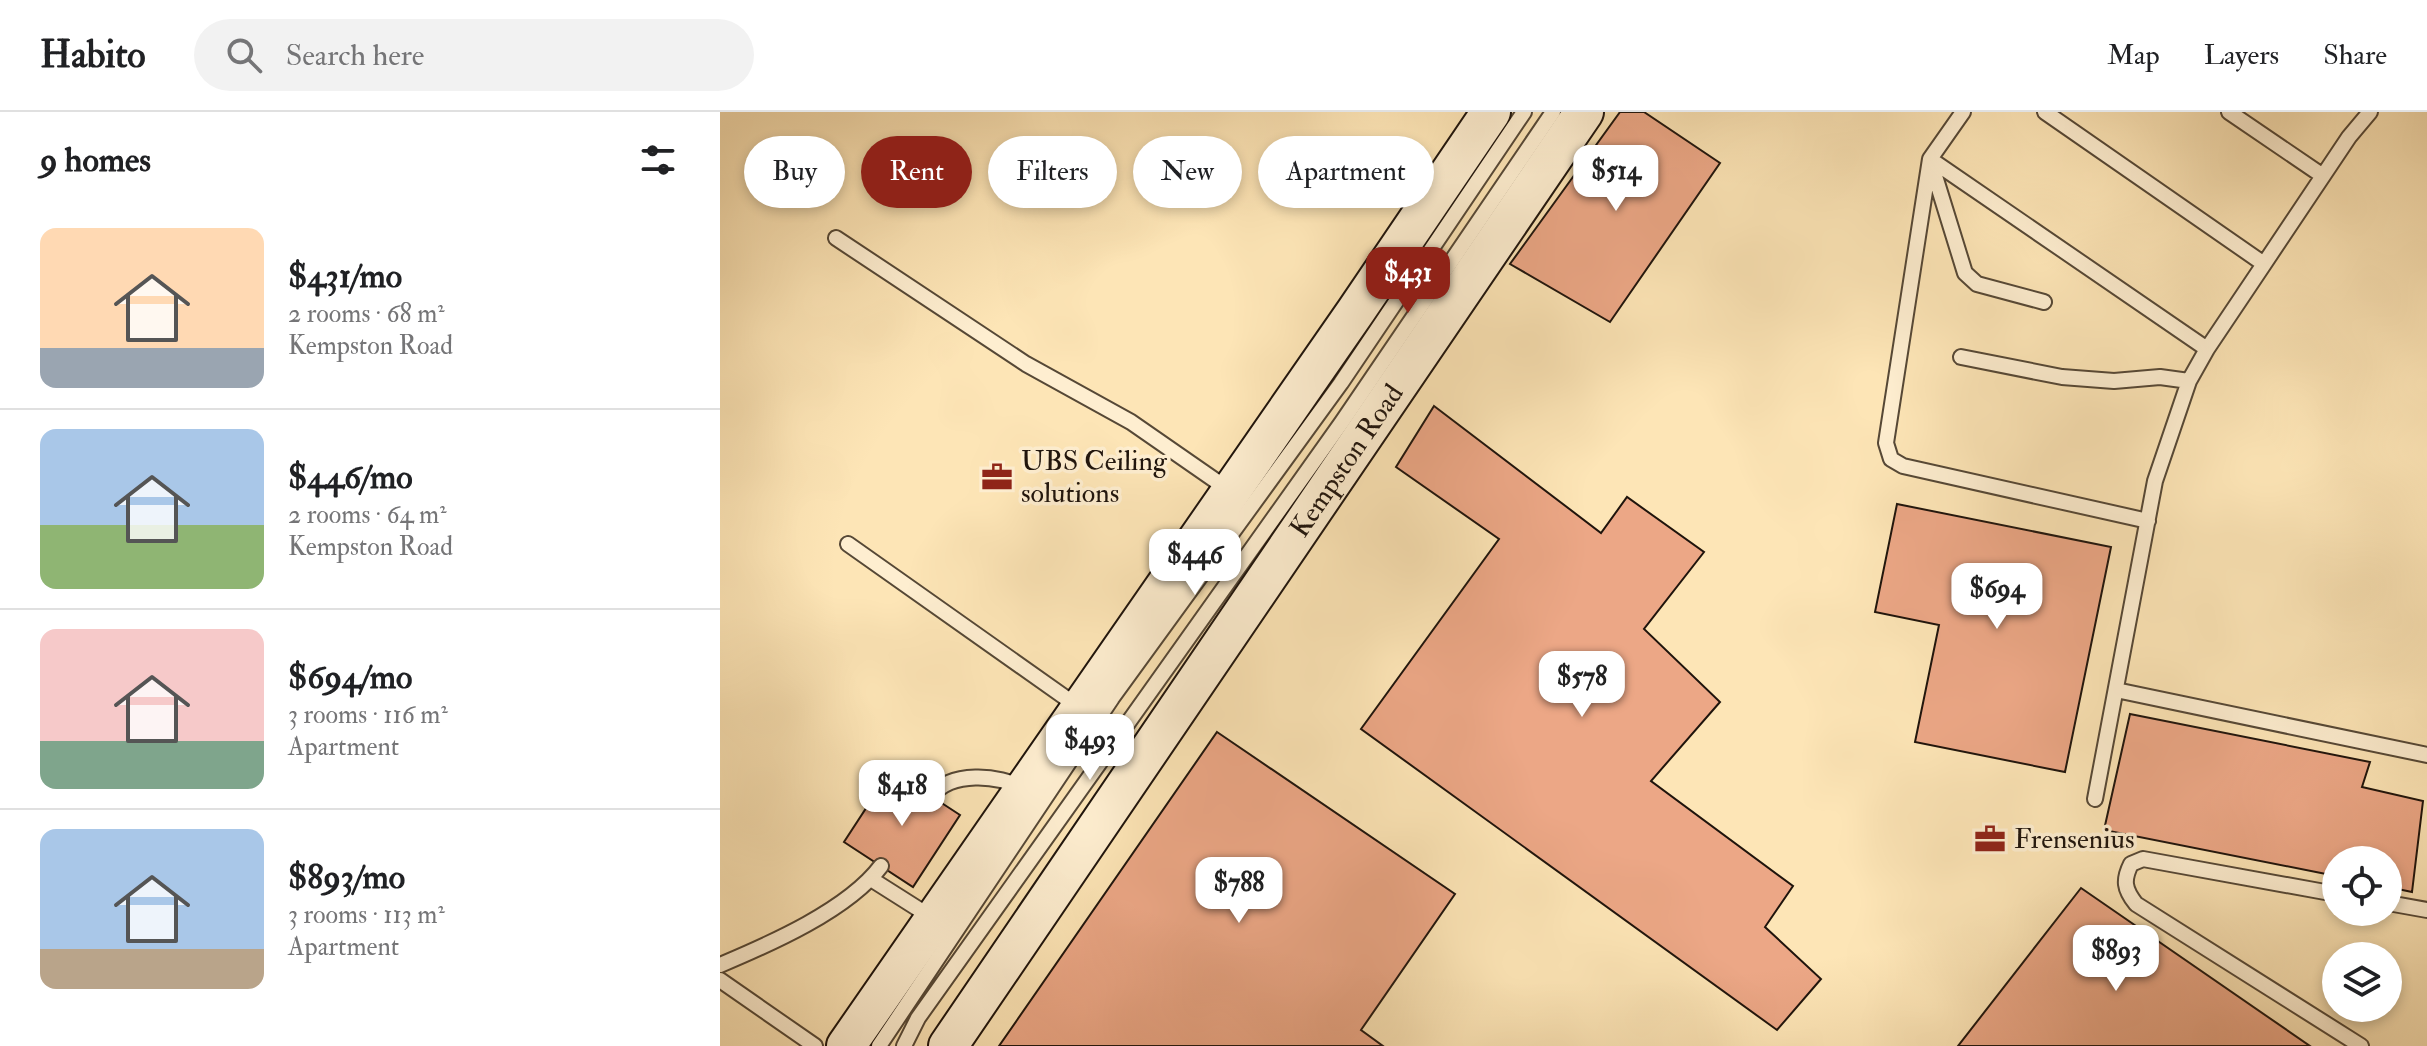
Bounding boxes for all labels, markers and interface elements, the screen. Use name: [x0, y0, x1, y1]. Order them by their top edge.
search box: [194, 19, 754, 91]
text: Habito: [40, 31, 146, 79]
icon: search: [222, 33, 266, 77]
text: Search here: [286, 37, 424, 74]
text: Map: [2107, 38, 2160, 73]
text: Layers: [2204, 38, 2279, 73]
text: Share: [2323, 38, 2387, 73]
chip: Buy: [744, 136, 845, 208]
chip: Rent: [861, 136, 972, 208]
chip: Filters: [988, 136, 1117, 208]
chip: New: [1133, 136, 1242, 208]
chip: Apartment: [1258, 136, 1434, 208]
icon: filters: [636, 138, 680, 182]
text: 9 homes: [40, 139, 151, 182]
pin: $514: [1569, 145, 1663, 213]
text: $514: [1591, 155, 1641, 187]
pin: $431: [1361, 247, 1455, 315]
text: $431/mo: [288, 255, 402, 298]
text: $431: [1384, 257, 1432, 289]
icon: home: [104, 260, 200, 356]
text: 2 rooms · 68 m²: [288, 298, 445, 330]
text: Kempston Road: [288, 330, 453, 362]
street label: Kempston Road: [1282, 377, 1411, 544]
place label: UBS Ceiling solutions: [1021, 444, 1168, 511]
text: $446/mo: [288, 456, 413, 499]
office icon: UBS Ceiling solutions: [980, 460, 1014, 494]
icon: home: [104, 461, 200, 557]
text: 2 rooms · 64 m²: [288, 499, 447, 531]
pin: $446: [1148, 529, 1242, 597]
text: Kempston Road: [288, 531, 453, 563]
text: $446: [1167, 539, 1223, 571]
pin: $694: [1950, 563, 2044, 631]
text: $694: [1969, 573, 2025, 605]
pin: $578: [1535, 651, 1629, 719]
text: $694/mo: [288, 656, 412, 699]
icon: home: [104, 661, 200, 757]
text: $578: [1557, 661, 1607, 693]
text: 3 rooms · 116 m²: [288, 699, 448, 731]
pin: $493: [1043, 714, 1137, 782]
text: $493: [1064, 724, 1116, 756]
text: Apartment: [288, 731, 399, 763]
pin: $418: [855, 760, 949, 828]
text: $418: [877, 770, 927, 802]
office icon: Frensenius: [1973, 822, 2007, 856]
place label: Frensenius: [2014, 822, 2135, 857]
map controls: [2322, 846, 2402, 1022]
button: locate: [2322, 846, 2402, 926]
text: $893/mo: [288, 856, 405, 899]
pin: $788: [1192, 857, 1286, 925]
icon: home: [104, 861, 200, 957]
text: $788: [1213, 867, 1265, 899]
text: 3 rooms · 113 m²: [288, 899, 445, 931]
pin: $893: [2069, 925, 2163, 993]
text: Apartment: [288, 931, 399, 963]
text: $893: [2091, 935, 2141, 967]
button: layers: [2322, 942, 2402, 1022]

